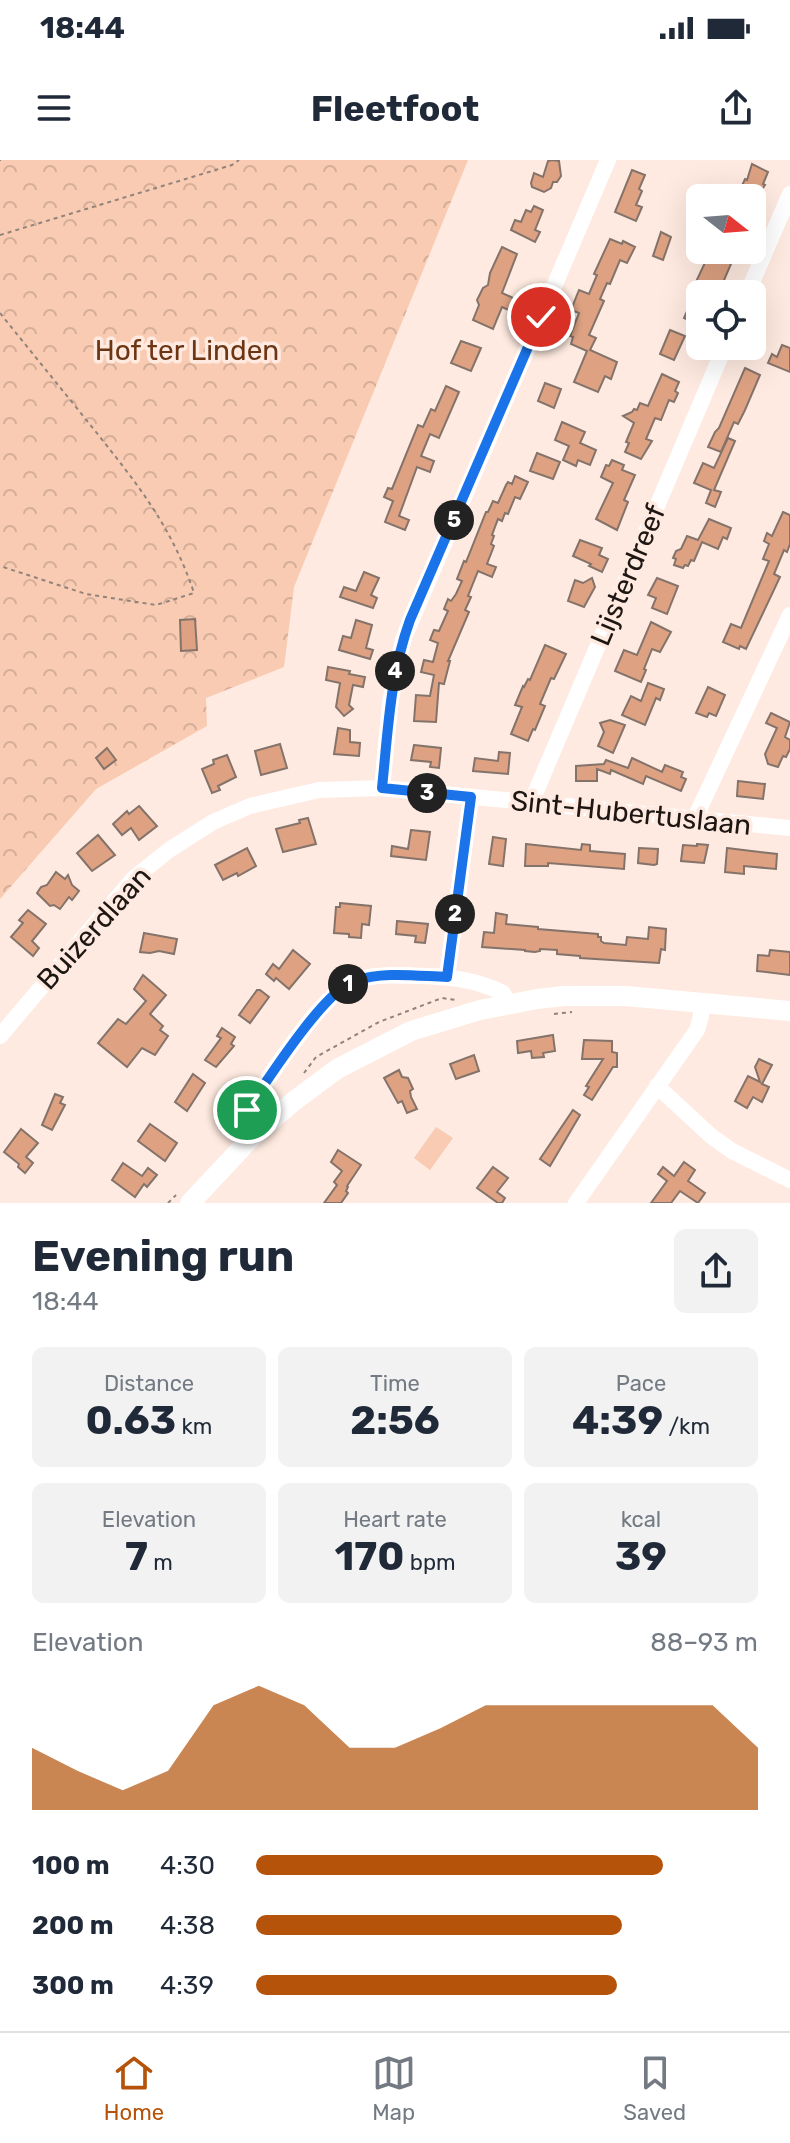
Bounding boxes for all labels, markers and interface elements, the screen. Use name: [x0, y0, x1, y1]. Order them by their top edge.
text: 18:44: [40, 10, 125, 46]
icon: menu: [32, 86, 76, 130]
icon: share: [714, 86, 758, 130]
text: Fleetfoot: [311, 87, 479, 130]
north arrow: [686, 184, 766, 264]
map controls: [686, 184, 766, 360]
button: locate: [686, 280, 766, 360]
pin: [507, 283, 575, 351]
icon: check: [519, 295, 563, 339]
park label: Hof ter Linden: [95, 334, 279, 367]
street label: Lijsterdreef: [584, 499, 673, 650]
pin: 5: [434, 500, 474, 540]
text: 5: [447, 506, 461, 533]
pin: 4: [375, 651, 415, 691]
text: 4: [387, 657, 403, 684]
pin: 3: [407, 773, 447, 813]
text: 3: [420, 779, 434, 806]
street label: Sint-Hubertuslaan: [509, 784, 753, 842]
street label: Buizerdlaan: [30, 860, 158, 996]
pin: 2: [435, 894, 475, 934]
text: 2: [448, 900, 462, 927]
pin: 1: [328, 964, 368, 1004]
text: 1: [343, 970, 353, 997]
pin: [213, 1076, 281, 1144]
icon: arrive: [225, 1088, 269, 1132]
button: share: [674, 1229, 758, 1313]
text: Evening run: [32, 1230, 294, 1282]
text: 18:44: [32, 1286, 99, 1317]
text: Distance: [104, 1370, 194, 1397]
text: Time: [370, 1370, 420, 1397]
text: Pace: [616, 1370, 666, 1397]
text: 0.63: [86, 1397, 176, 1444]
text: 2:56: [350, 1397, 440, 1444]
text: 4:39: [572, 1397, 663, 1444]
text: km: [176, 1413, 212, 1440]
text: /km: [663, 1413, 710, 1440]
text: Elevation: [102, 1506, 196, 1533]
text: Heart rate: [343, 1506, 447, 1533]
text: kcal: [621, 1506, 661, 1533]
text: 7: [125, 1533, 148, 1580]
text: 170: [334, 1533, 404, 1580]
text: 39: [615, 1533, 667, 1580]
text: m: [148, 1549, 173, 1576]
text: bpm: [404, 1549, 456, 1576]
text: Elevation: [32, 1627, 143, 1658]
text: 88–93 m: [650, 1627, 758, 1658]
text: 100 m: [32, 1850, 110, 1881]
text: 4:30: [160, 1850, 215, 1881]
text: 200 m: [32, 1910, 114, 1941]
text: 4:38: [160, 1910, 215, 1941]
text: 300 m: [32, 1970, 114, 2001]
text: 4:39: [160, 1970, 214, 2001]
tab: Home: [104, 2051, 164, 2126]
tab: Map: [372, 2051, 416, 2126]
tab: Saved: [623, 2051, 686, 2126]

